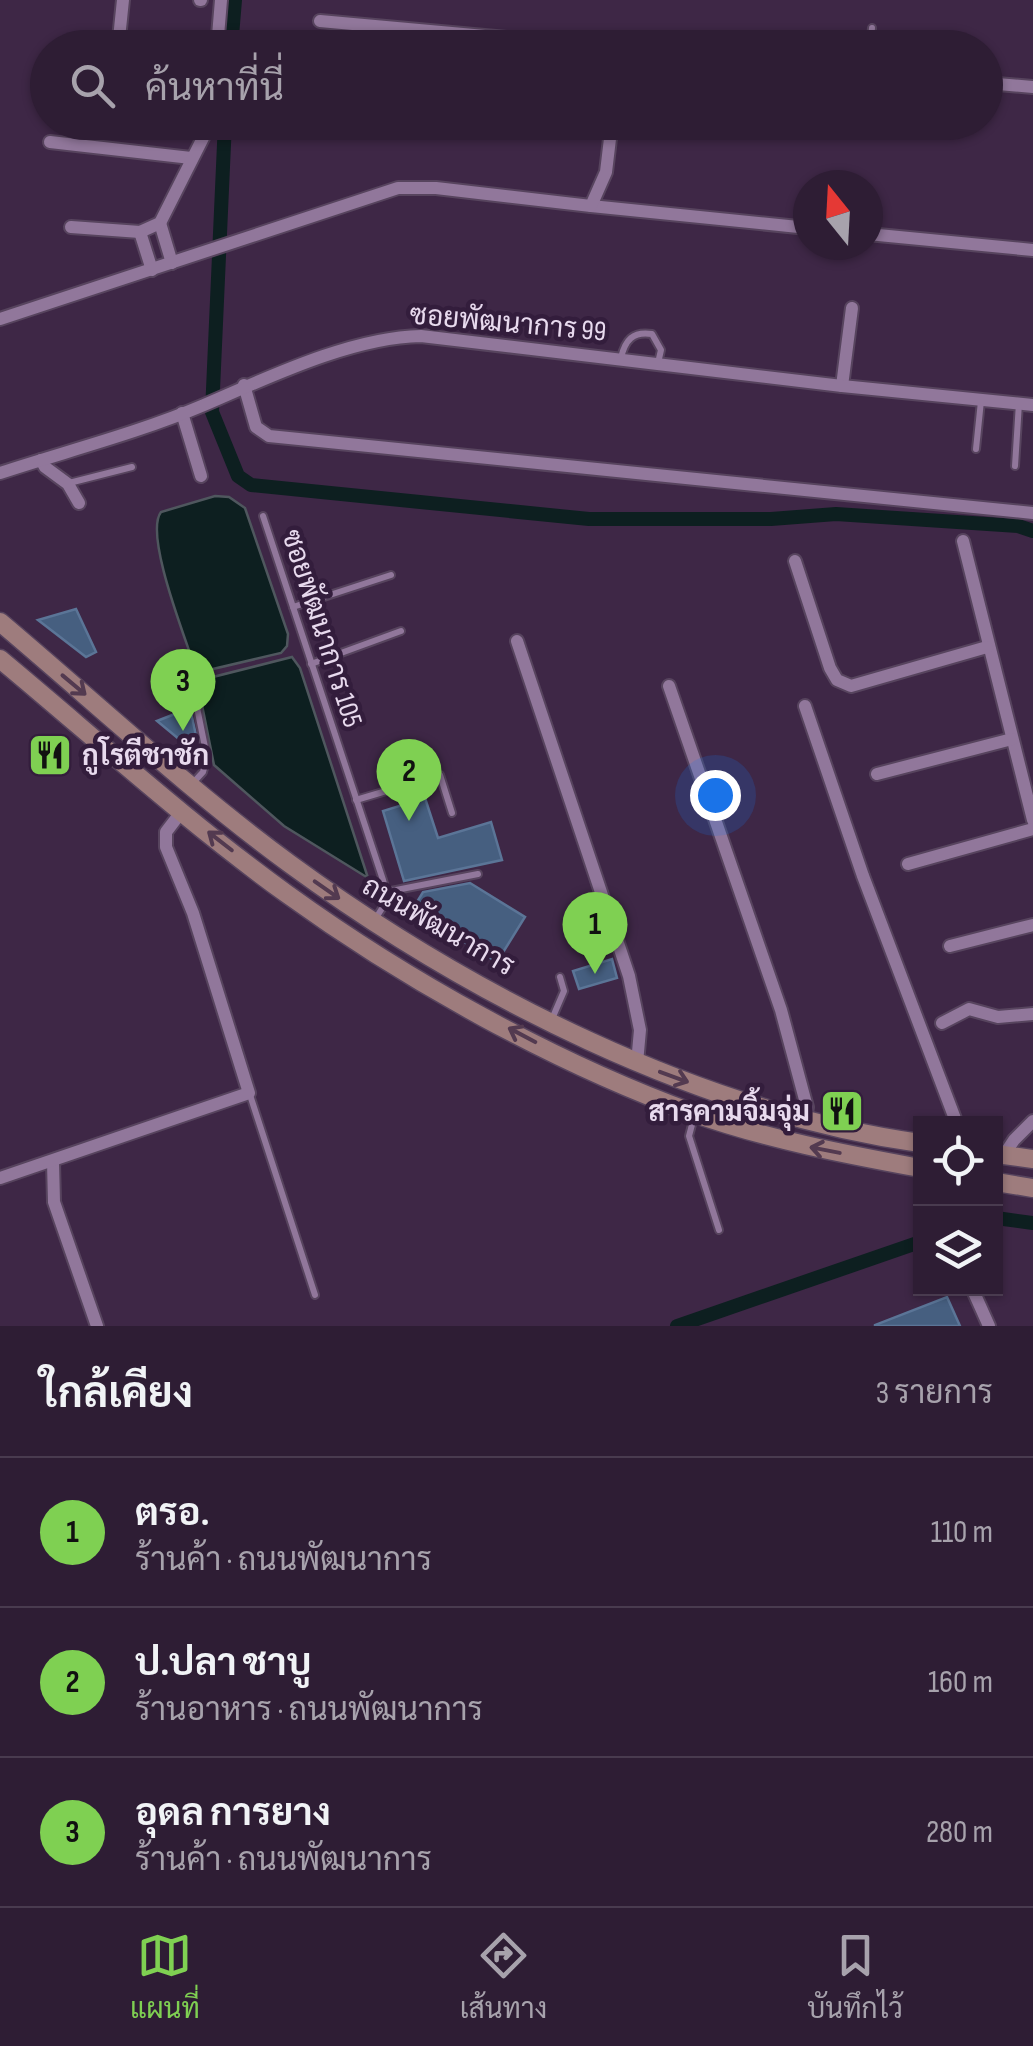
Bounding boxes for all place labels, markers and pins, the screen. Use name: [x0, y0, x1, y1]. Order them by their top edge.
pin: 3: [150, 648, 216, 731]
restaurant icon: กูโรตีชาชัก: [27, 732, 73, 778]
place label: กูโรตีชาชัก: [82, 736, 209, 775]
pin: 2: [376, 738, 442, 821]
pin: 1: [562, 892, 628, 974]
place label: สารคามจิ้มจุ่ม: [648, 1086, 810, 1131]
restaurant icon: สารคามจิ้มจุ่ม: [819, 1088, 865, 1134]

